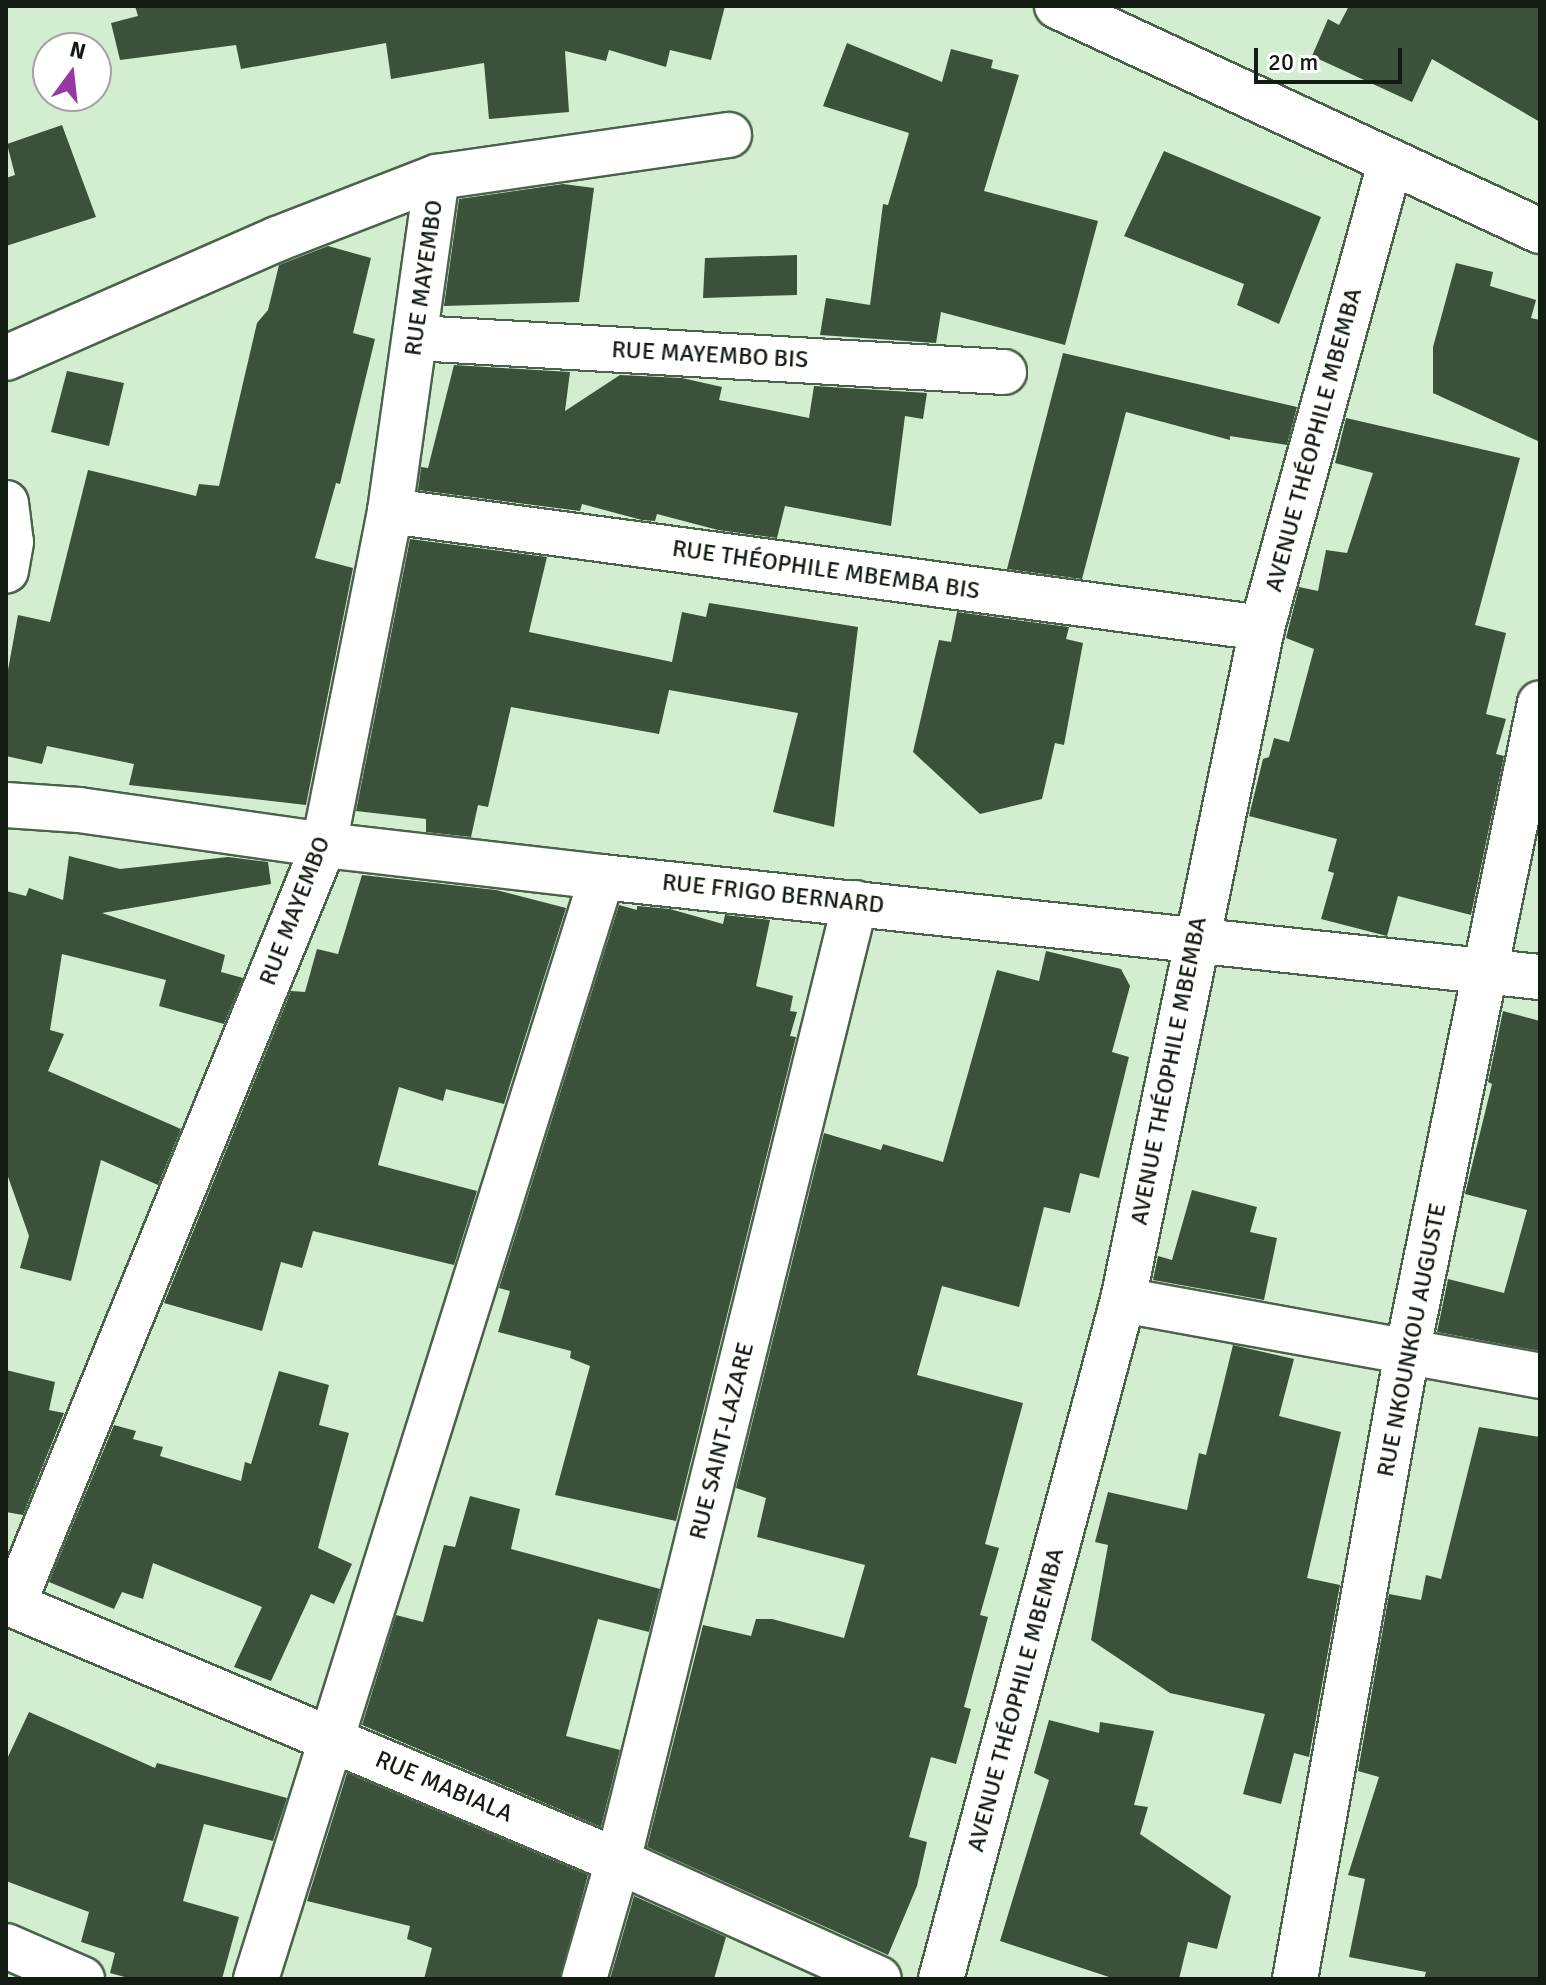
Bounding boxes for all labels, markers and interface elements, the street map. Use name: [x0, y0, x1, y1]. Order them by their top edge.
north arrow: [32, 32, 112, 112]
scale bar: [1258, 32, 1406, 82]
text: N: [67, 35, 89, 65]
text: 20 m: [1268, 47, 1318, 77]
street label: RUE MAYEMBO: [399, 198, 449, 358]
street label: AVENUE THÉOPHILE MBEMBA: [1260, 285, 1368, 595]
street label: RUE MAYEMBO BIS: [611, 335, 809, 375]
street label: RUE THÉOPHILE MBEMBA BIS: [670, 534, 982, 606]
street label: RUE MAYEMBO: [253, 833, 337, 989]
street label: RUE FRIGO BERNARD: [661, 868, 885, 920]
street label: AVENUE THÉOPHILE MBEMBA: [1125, 914, 1213, 1228]
street label: RUE NKOUNKOU AUGUSTE: [1371, 1201, 1453, 1479]
street label: RUE SAINT-LAZARE: [684, 1339, 760, 1543]
street label: AVENUE THÉOPHILE MBEMBA: [962, 1545, 1070, 1855]
street label: RUE MABIALA: [371, 1745, 517, 1829]

